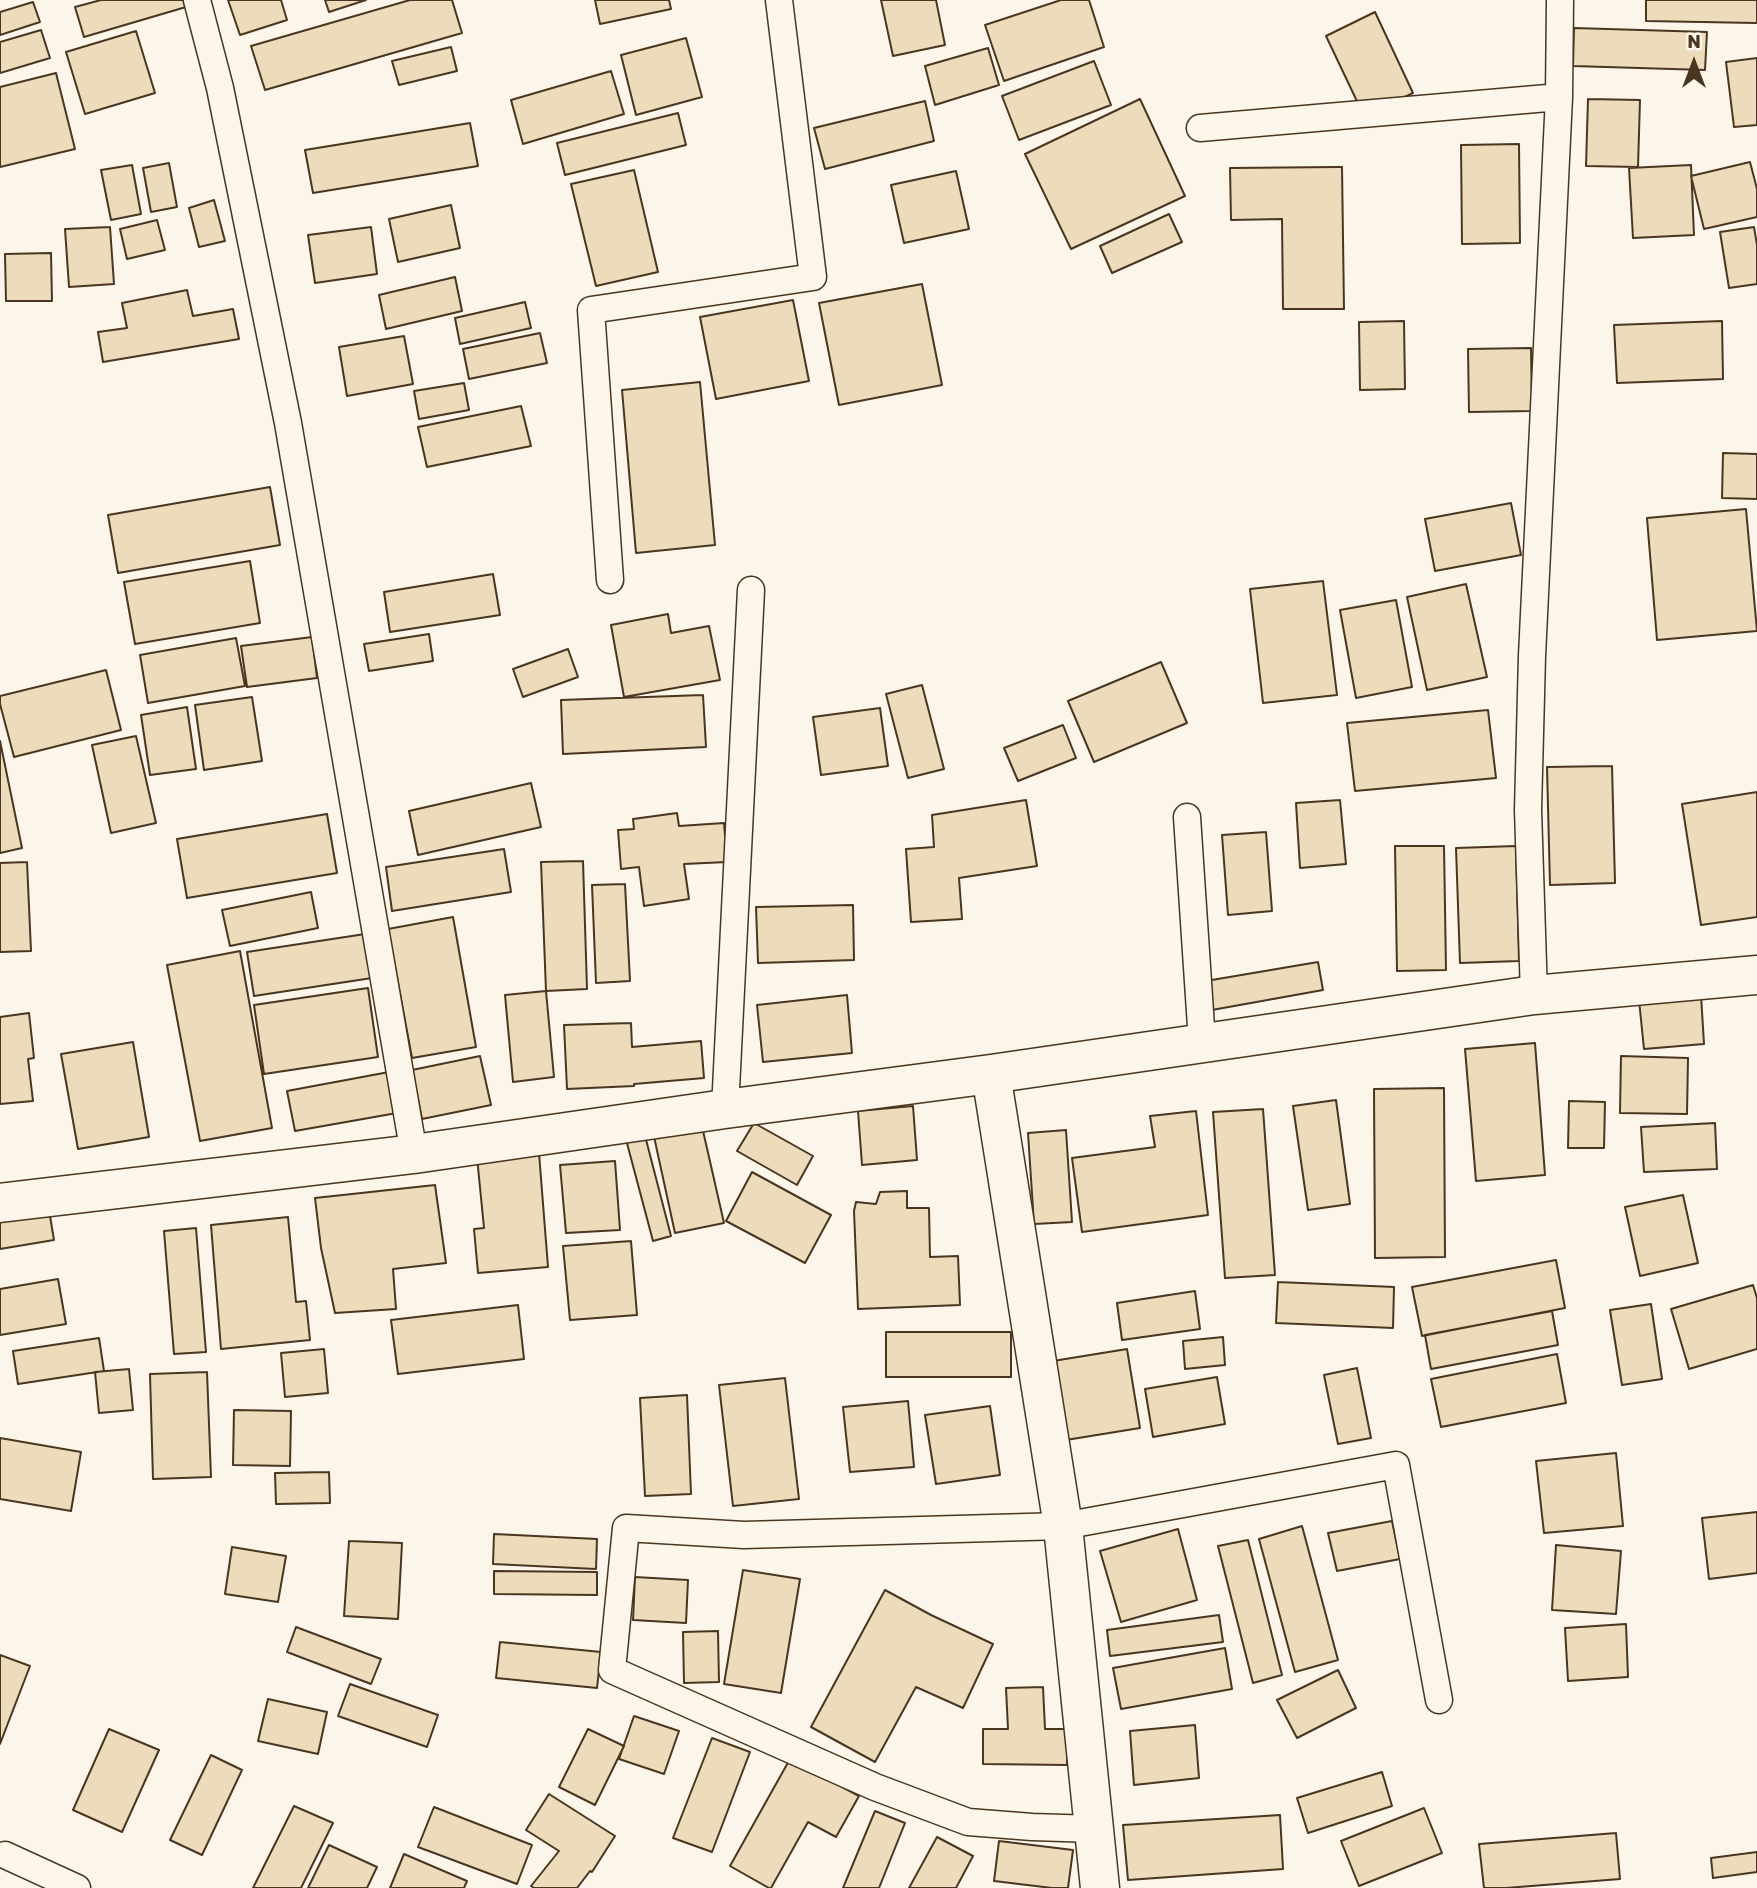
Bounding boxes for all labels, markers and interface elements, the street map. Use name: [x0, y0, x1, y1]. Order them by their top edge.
north arrow: [1659, 28, 1729, 98]
text: N: [1687, 30, 1701, 53]

